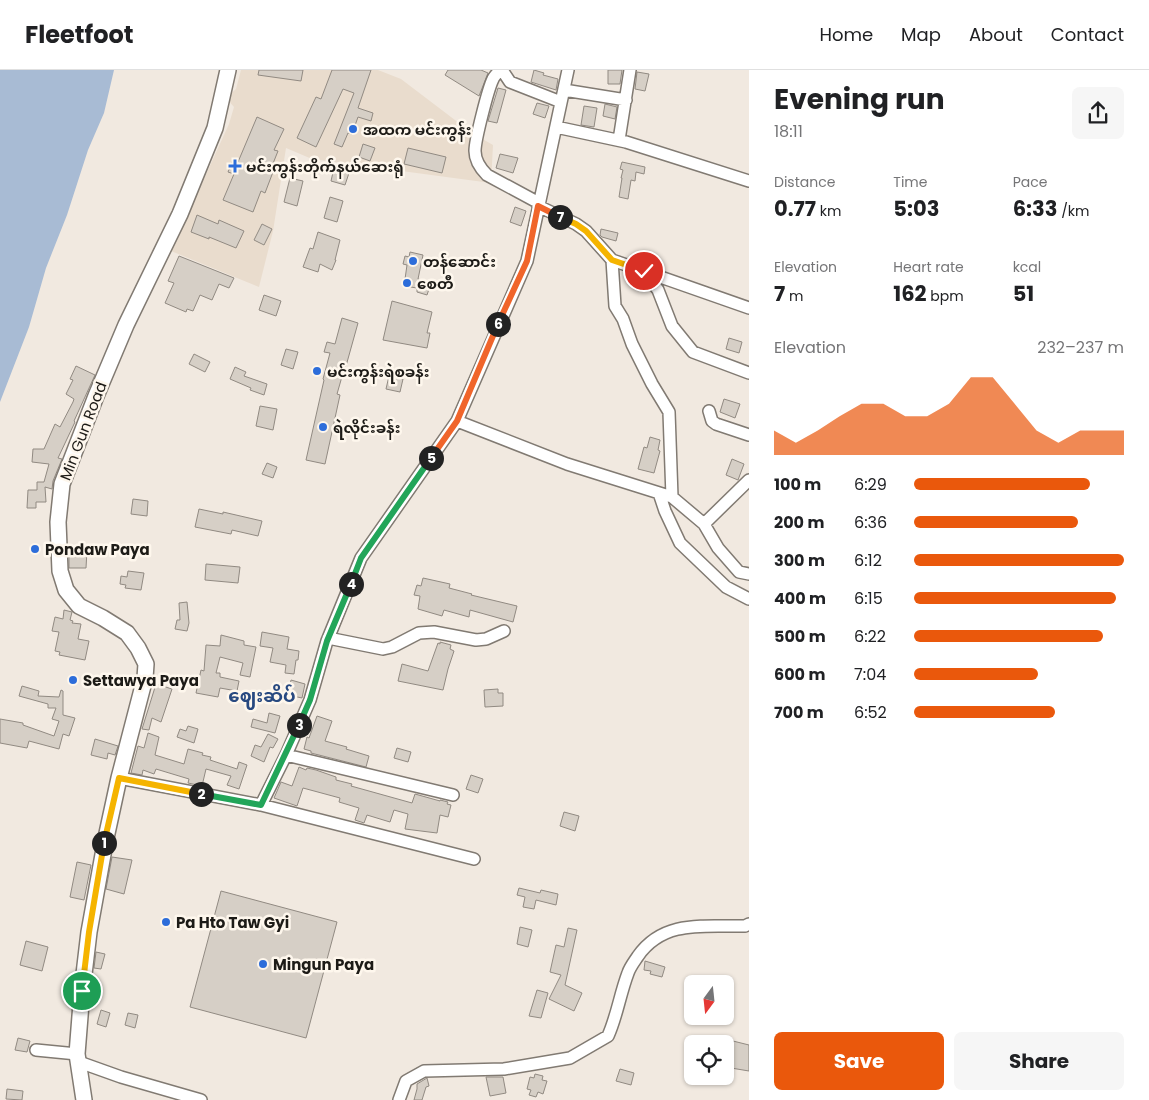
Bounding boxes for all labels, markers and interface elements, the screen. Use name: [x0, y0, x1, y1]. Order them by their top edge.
text: Fleetfoot: [25, 18, 133, 51]
text: Home: [819, 22, 873, 47]
text: Map: [901, 22, 941, 47]
text: About: [969, 22, 1023, 47]
text: Contact: [1051, 22, 1124, 47]
text: Evening run: [774, 80, 945, 119]
button: share: [1072, 87, 1124, 139]
place label: အထက မင်းကွန်း: [363, 119, 472, 142]
text: 18:11: [774, 120, 803, 143]
marker: အထက မင်းကွန်း: [347, 123, 359, 135]
place label: မင်းကွန်းတိုက်နယ်ဆေးရုံ: [246, 156, 404, 179]
marker: မင်းကွန်းတိုက်နယ်ဆေးရုံ: [228, 159, 242, 173]
text: Distance: [774, 172, 835, 192]
text: Time: [893, 172, 927, 192]
text: Pace: [1013, 172, 1047, 192]
text: 0.77: [774, 194, 816, 223]
text: 5:03: [893, 194, 939, 223]
text: 6:33: [1013, 194, 1057, 223]
text: km: [816, 201, 841, 221]
text: /km: [1057, 201, 1089, 221]
pin: 7: [548, 204, 572, 230]
text: 7: [557, 207, 564, 227]
pin: [623, 250, 665, 292]
place label: တန်ဆောင်း: [423, 251, 496, 274]
marker: တန်ဆောင်း: [407, 255, 419, 267]
icon: check: [630, 257, 658, 285]
text: Elevation: [774, 257, 837, 277]
text: Heart rate: [893, 257, 964, 277]
text: kcal: [1013, 257, 1041, 277]
place label: စေတီ: [417, 273, 454, 294]
marker: စေတီ: [401, 277, 413, 289]
text: 7: [774, 279, 785, 308]
text: 162: [893, 279, 927, 308]
text: 51: [1013, 279, 1034, 308]
text: m: [785, 286, 803, 306]
text: bpm: [927, 286, 964, 306]
pin: 6: [486, 312, 510, 336]
text: 6: [494, 314, 503, 334]
text: Elevation: [774, 336, 846, 359]
text: 232–237 m: [1037, 336, 1124, 359]
place label: မင်းကွန်းရဲစခန်း: [327, 361, 430, 384]
marker: မင်းကွန်းရဲစခန်း: [311, 365, 323, 377]
street label: Min Gun Road: [55, 379, 111, 483]
place label: ရဲလိုင်းခန်း: [333, 417, 400, 440]
marker: ရဲလိုင်းခန်း: [317, 421, 329, 433]
pin: 5: [418, 446, 444, 470]
text: 5: [427, 448, 436, 468]
text: 100 m: [774, 473, 821, 496]
text: 6:29: [854, 473, 887, 496]
text: 200 m: [774, 511, 824, 534]
text: 6:36: [854, 511, 887, 534]
place label: Pondaw Paya: [45, 539, 150, 560]
marker: Pondaw Paya: [29, 543, 41, 555]
text: 300 m: [774, 549, 825, 572]
text: 6:12: [854, 549, 882, 572]
pin: 4: [338, 572, 364, 596]
text: 4: [347, 574, 356, 594]
text: 400 m: [774, 587, 826, 610]
text: 6:15: [854, 587, 883, 610]
text: 500 m: [774, 625, 826, 648]
text: 6:22: [854, 625, 886, 648]
text: 600 m: [774, 663, 825, 686]
text: 7:04: [854, 663, 886, 686]
place label: Settawya Paya: [83, 670, 199, 691]
marker: Settawya Paya: [67, 674, 79, 686]
district label: ဈေးဆိပ်: [228, 683, 296, 710]
text: 700 m: [774, 701, 824, 724]
text: 6:52: [854, 701, 887, 724]
pin: 3: [286, 712, 312, 738]
text: 3: [295, 715, 304, 735]
pin: 2: [188, 782, 214, 806]
text: 2: [198, 784, 206, 804]
pin: 1: [92, 830, 116, 856]
text: 1: [102, 833, 107, 853]
place label: Pa Hto Taw Gyi: [176, 912, 289, 933]
marker: Pa Hto Taw Gyi: [160, 916, 172, 928]
place label: Mingun Paya: [273, 954, 374, 975]
marker: Mingun Paya: [257, 958, 269, 970]
pin: [61, 970, 103, 1012]
north arrow: [684, 975, 734, 1025]
map controls: [684, 975, 734, 1085]
icon: arrive: [68, 977, 96, 1005]
button: Save: [774, 1032, 944, 1090]
button: Share: [954, 1032, 1124, 1090]
button: locate: [684, 1035, 734, 1085]

